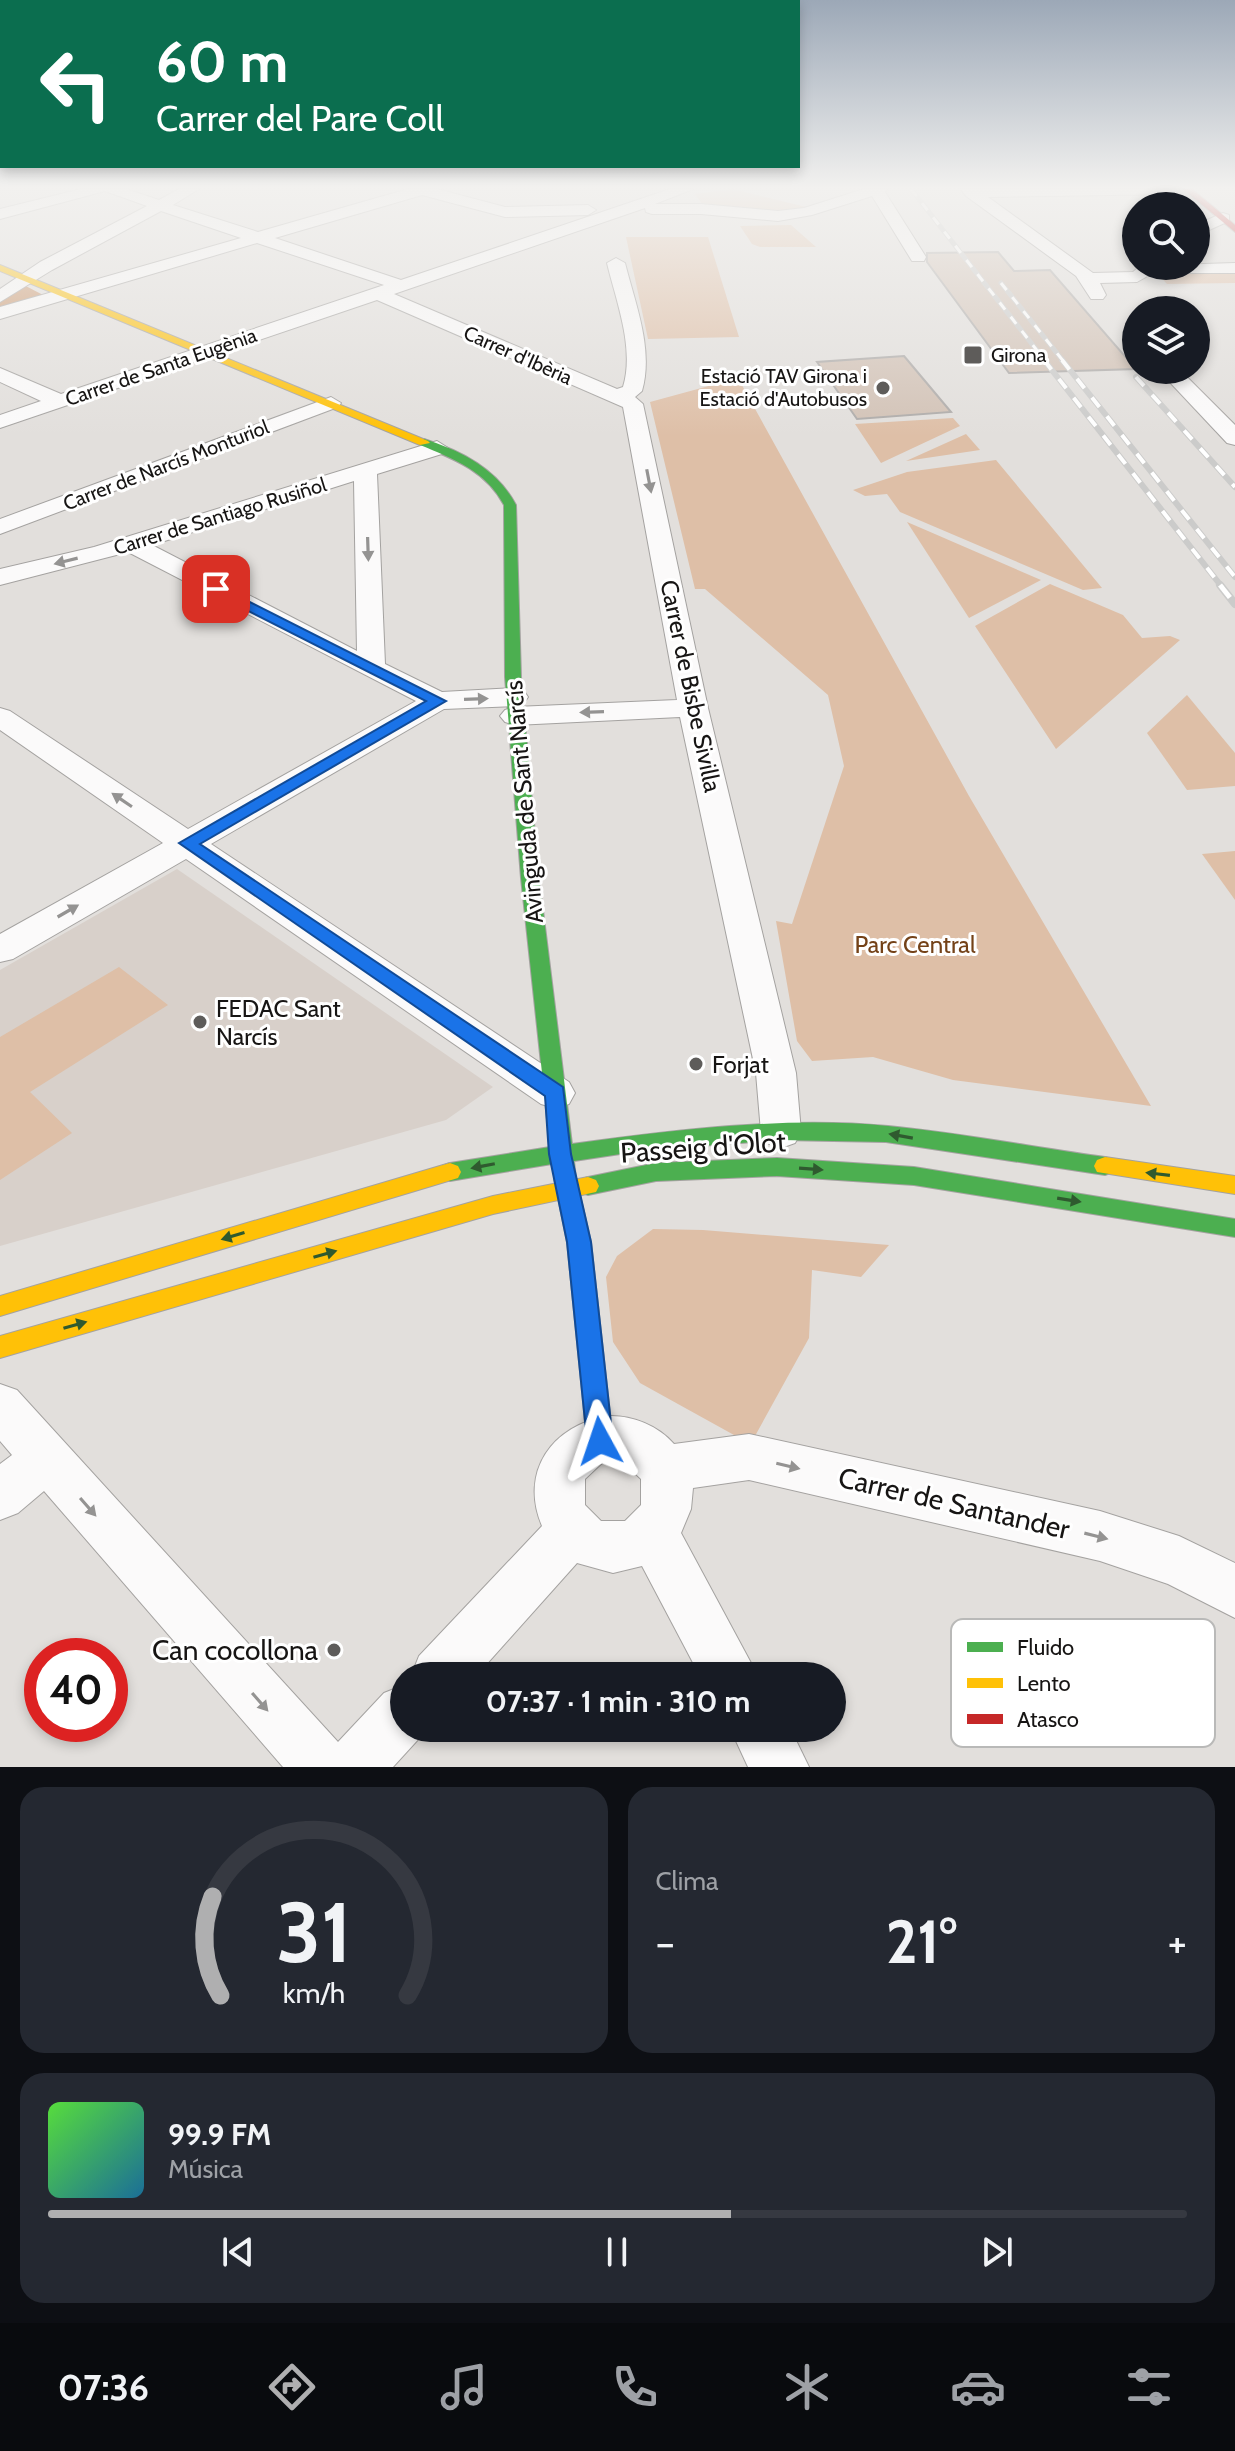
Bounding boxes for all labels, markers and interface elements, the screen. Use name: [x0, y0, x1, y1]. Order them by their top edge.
text: 60 m: [156, 28, 288, 96]
icon: left: [24, 32, 128, 136]
text: Carrer del Pare Coll: [156, 96, 444, 140]
map controls: [1122, 192, 1210, 384]
button: search: [1122, 192, 1210, 280]
button: layers: [1122, 296, 1210, 384]
street label: Carrer d'Ibèria: [460, 320, 576, 390]
street label: Carrer de Santa Eugènia: [62, 323, 260, 411]
place label: Girona: [991, 343, 1047, 367]
marker: Girona: [962, 344, 984, 366]
place label: Estació TAV Girona i Estació d'Autobusos: [700, 364, 867, 411]
marker: Estació TAV Girona i Estació d'Autobusos: [874, 379, 892, 397]
street label: Carrer de Narcís Monturiol: [60, 415, 272, 515]
one-way arrow: [643, 468, 655, 493]
street label: Carrer de Santiago Rusiñol: [111, 472, 330, 560]
one-way arrow: [361, 537, 374, 562]
pin: [182, 555, 250, 623]
one-way arrow: [53, 556, 78, 568]
icon: arrive: [194, 567, 238, 611]
street label: Carrer de Bisbe Sivilla: [654, 577, 728, 795]
street label: Avinguda de Sant Narcís: [499, 679, 549, 925]
one-way arrow: [464, 692, 489, 705]
one-way arrow: [579, 706, 604, 719]
one-way arrow: [112, 793, 133, 808]
one-way arrow: [57, 905, 79, 919]
park label: Parc Central: [854, 930, 976, 959]
place label: FEDAC Sant Narcís: [216, 994, 341, 1051]
marker: FEDAC Sant Narcís: [191, 1013, 209, 1031]
place label: Forjat: [712, 1050, 769, 1079]
marker: Forjat: [687, 1055, 705, 1073]
street label: Passeig d'Olot: [619, 1124, 787, 1170]
one-way arrow: [888, 1130, 913, 1142]
one-way arrow: [470, 1160, 495, 1172]
one-way arrow: [799, 1163, 824, 1176]
one-way arrow: [1145, 1167, 1170, 1180]
one-way arrow: [1057, 1194, 1082, 1207]
one-way arrow: [220, 1230, 244, 1243]
one-way arrow: [313, 1247, 337, 1260]
one-way arrow: [62, 1319, 87, 1331]
position arrow: [558, 1399, 642, 1483]
one-way arrow: [776, 1460, 801, 1473]
street label: Carrer de Santander: [835, 1460, 1073, 1546]
one-way arrow: [79, 1497, 97, 1516]
one-way arrow: [1084, 1530, 1109, 1543]
legend: [951, 1619, 1215, 1747]
place label: Can cocollona: [152, 1633, 319, 1667]
text: Fluido: [1017, 1634, 1074, 1661]
speed limit sign: 40: [24, 1638, 128, 1742]
marker: Can cocollona: [325, 1641, 343, 1659]
text: Lento: [1017, 1670, 1071, 1697]
text: 07:37 · 1 min · 310 m: [486, 1683, 750, 1720]
one-way arrow: [251, 1692, 269, 1711]
text: Atasco: [1017, 1706, 1079, 1733]
text: Clima: [656, 1865, 718, 1897]
text: 31: [276, 1882, 352, 1983]
text: 21°: [886, 1905, 957, 1978]
text: −: [656, 1916, 675, 1969]
text: +: [1168, 1916, 1187, 1969]
text: km/h: [282, 1975, 345, 2010]
text: 99.9 FM: [168, 2116, 271, 2153]
text: Música: [168, 2153, 243, 2185]
icon: previous: [216, 2230, 260, 2274]
icon: pause: [595, 2230, 639, 2274]
icon: next: [975, 2230, 1019, 2274]
icon: directions: [264, 2359, 320, 2415]
icon: music: [436, 2359, 492, 2415]
icon: phone: [607, 2359, 663, 2415]
icon: climate: [779, 2359, 835, 2415]
icon: car: [950, 2359, 1006, 2415]
icon: filters: [1121, 2359, 1177, 2415]
text: 07:36: [58, 2365, 149, 2409]

